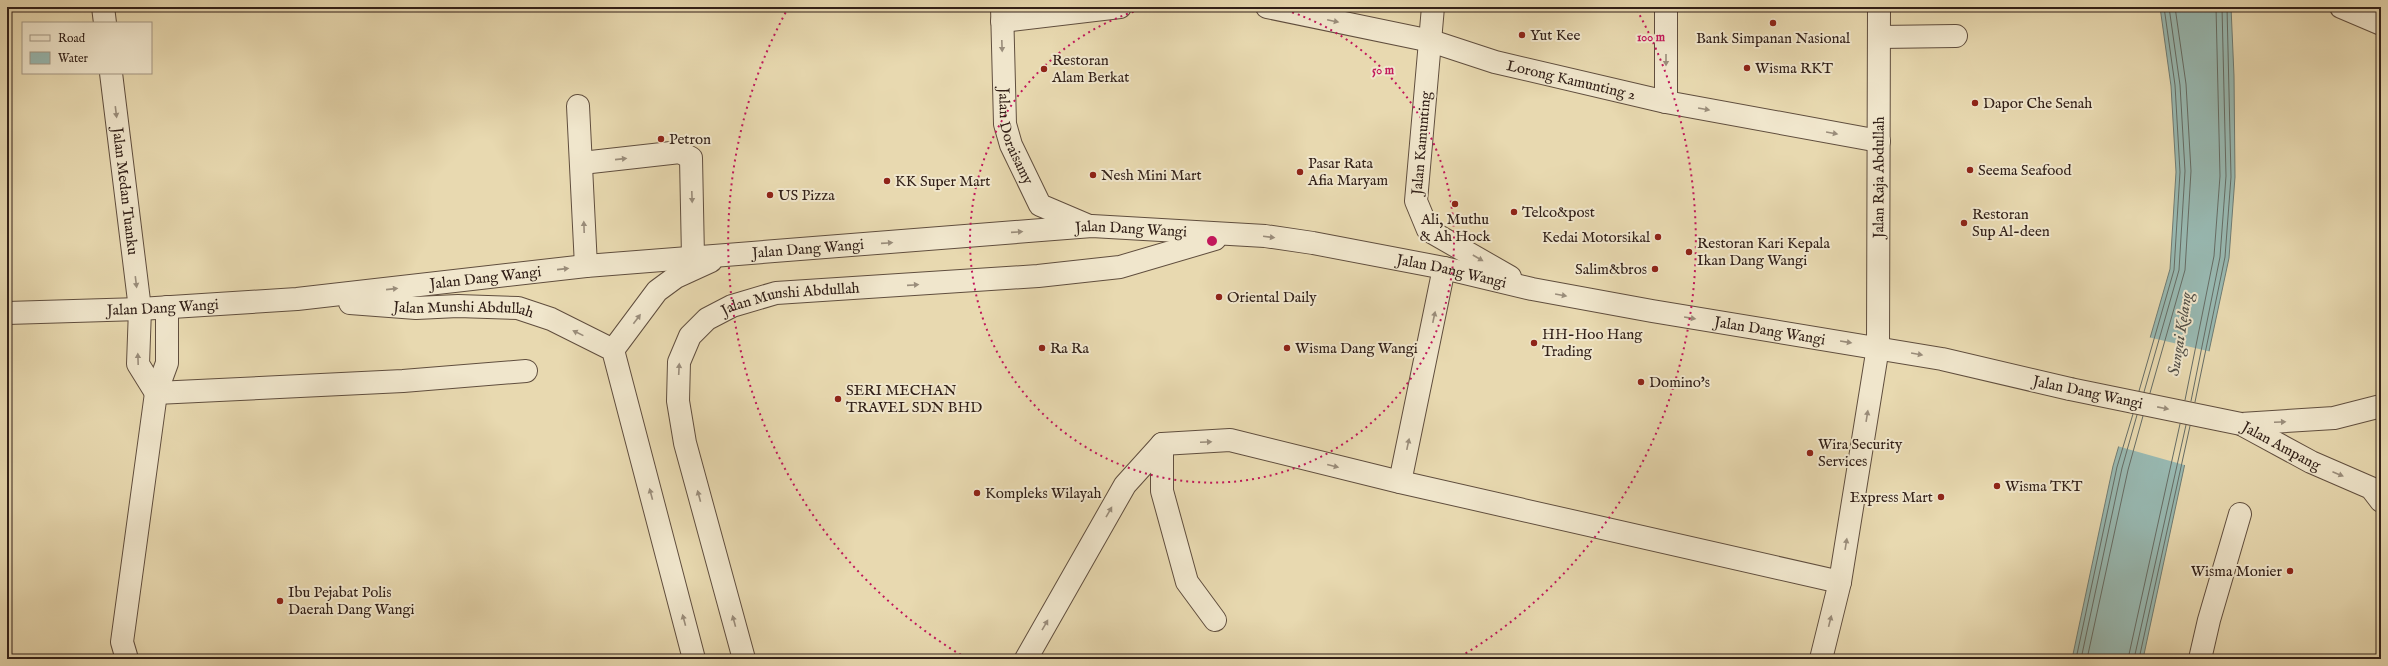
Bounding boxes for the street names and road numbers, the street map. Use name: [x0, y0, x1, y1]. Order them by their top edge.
street label: Lorong Kamunting 2: [1505, 56, 1637, 105]
street label: Jalan Doraisamy: [994, 85, 1038, 188]
street label: Jalan Kamunting: [1407, 90, 1436, 198]
street label: Jalan Raja Abdullah: [1869, 116, 1889, 240]
street label: Jalan Medan Tuanku: [108, 124, 142, 256]
street label: Jalan Dang Wangi: [1072, 217, 1188, 241]
street label: Jalan Dang Wangi: [749, 235, 865, 263]
street label: Jalan Dang Wangi: [1393, 250, 1508, 293]
street label: Jalan Dang Wangi: [427, 262, 542, 294]
street label: Jalan Munshi Abdullah: [716, 279, 860, 321]
street label: Jalan Dang Wangi: [105, 295, 219, 320]
street label: Jalan Munshi Abdullah: [391, 297, 536, 323]
street label: Jalan Dang Wangi: [1711, 312, 1827, 350]
street label: Jalan Dang Wangi: [2029, 371, 2145, 413]
street label: Jalan Ampang: [2237, 416, 2324, 475]

